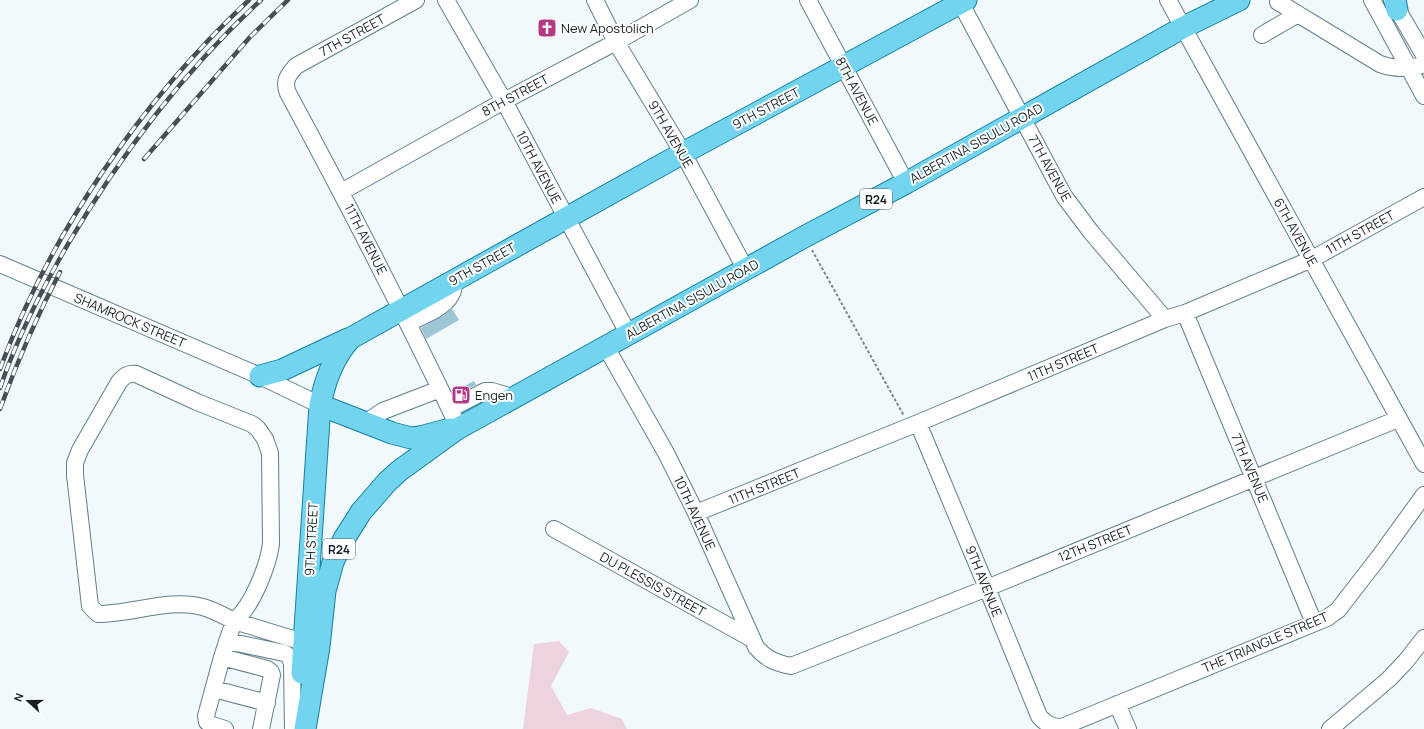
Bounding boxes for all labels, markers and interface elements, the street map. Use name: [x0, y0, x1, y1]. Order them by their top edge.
street label: 7TH STREET: [316, 9, 388, 60]
church icon: New Apostolich: [536, 17, 558, 39]
place label: New Apostolich: [561, 19, 654, 37]
street label: 8TH AVENUE: [831, 54, 883, 128]
street label: 8TH STREET: [478, 70, 552, 120]
street label: 9TH STREET: [729, 83, 803, 133]
street label: 9TH AVENUE: [644, 97, 698, 171]
street label: ALBERTINA SISULU ROAD: [906, 99, 1046, 187]
street label: 10TH AVENUE: [512, 127, 566, 207]
street label: 7TH AVENUE: [1024, 131, 1076, 205]
road number: R24: [860, 189, 892, 209]
street label: 6TH AVENUE: [1270, 195, 1322, 269]
street label: 11TH AVENUE: [340, 200, 392, 278]
street label: 11TH STREET: [1322, 206, 1398, 258]
street label: 9TH STREET: [445, 238, 519, 290]
street label: ALBERTINA SISULU ROAD: [622, 255, 762, 343]
street label: SHAMROCK STREET: [71, 288, 189, 352]
street label: 11TH STREET: [1025, 339, 1102, 385]
fuel station icon: Engen: [450, 384, 472, 406]
place label: Engen: [475, 386, 513, 404]
street label: 7TH AVENUE: [1227, 431, 1273, 505]
street label: 11TH STREET: [725, 463, 803, 509]
street label: 10TH AVENUE: [670, 473, 720, 553]
street label: 9TH STREET: [300, 501, 322, 576]
street label: 12TH STREET: [1055, 520, 1135, 566]
road number: R24: [323, 539, 355, 559]
street label: 9TH AVENUE: [962, 543, 1006, 619]
street label: DU PLESSIS STREET: [597, 547, 709, 621]
street label: THE TRIANGLE STREET: [1199, 607, 1331, 677]
north arrow: [8, 681, 48, 721]
text: N: [10, 691, 27, 704]

